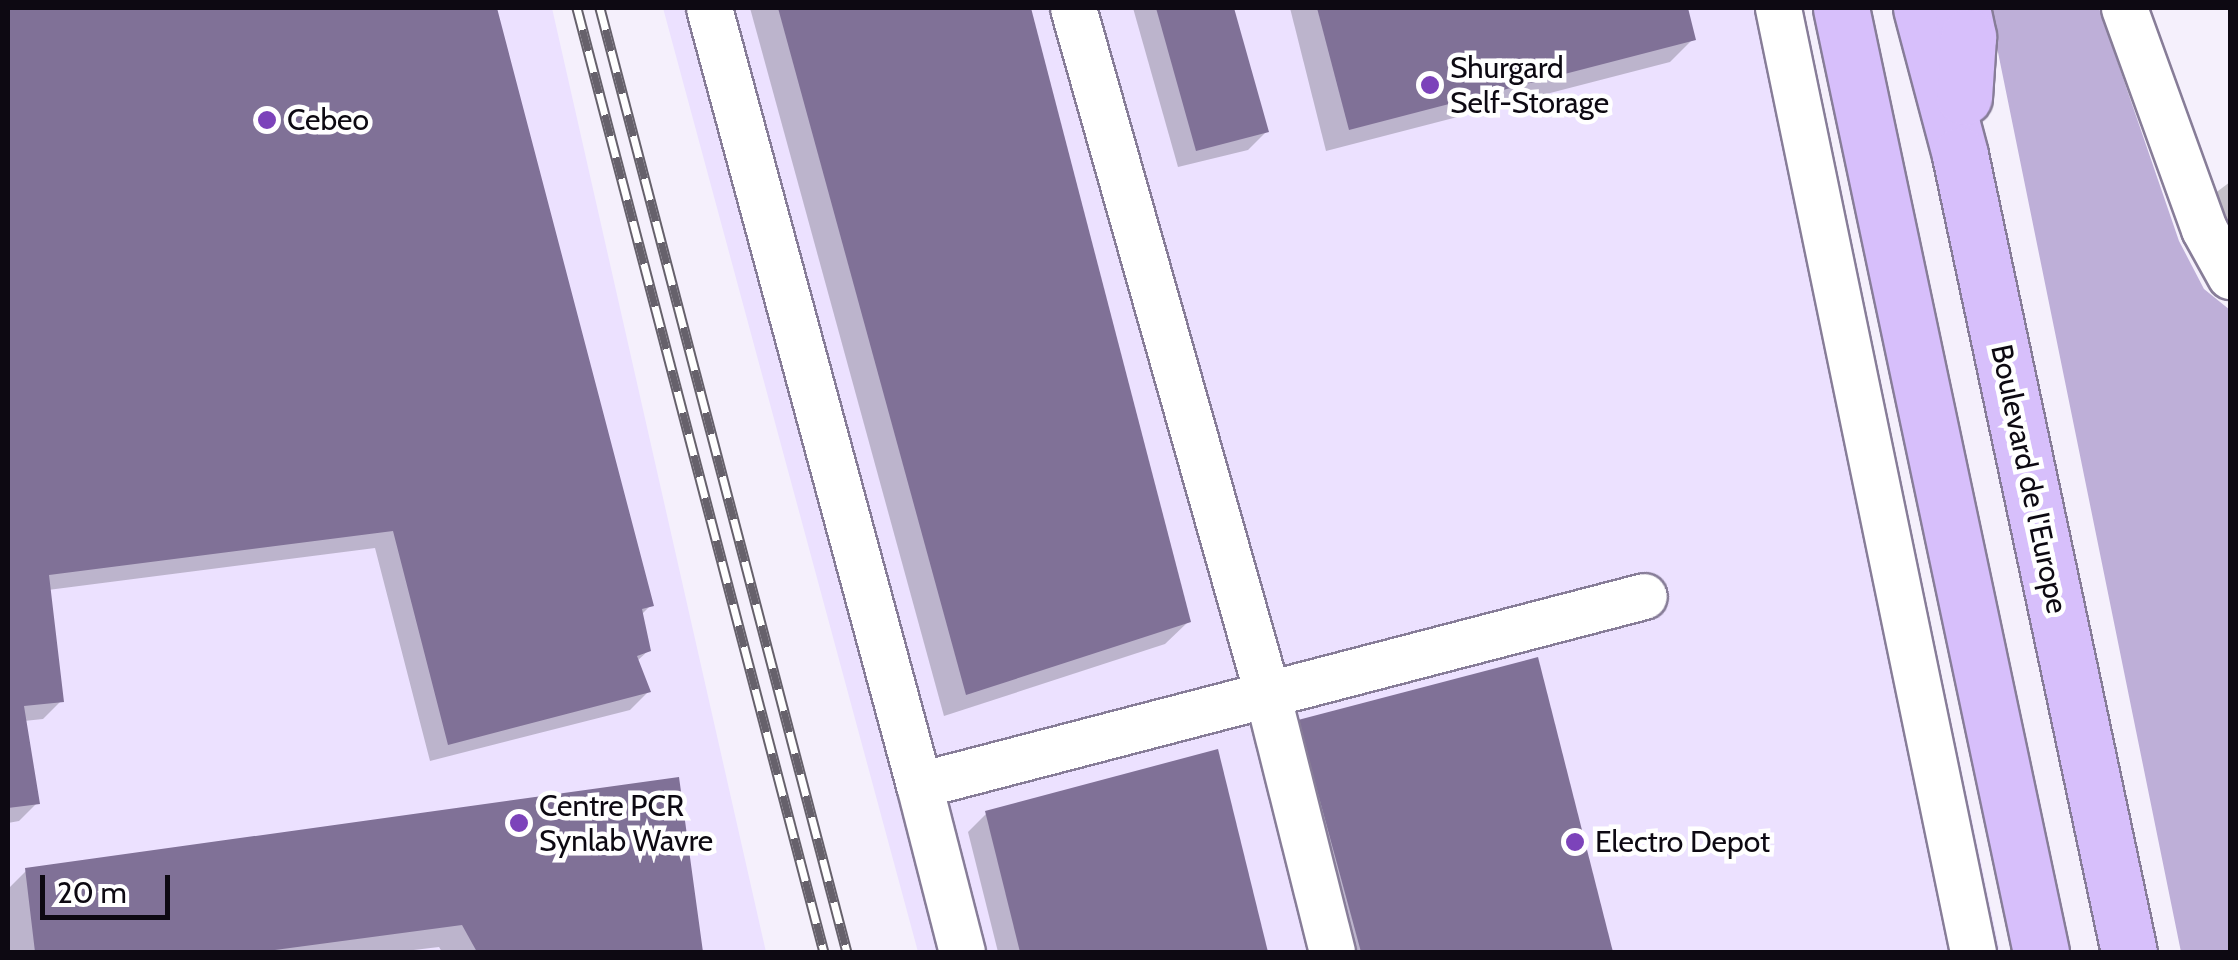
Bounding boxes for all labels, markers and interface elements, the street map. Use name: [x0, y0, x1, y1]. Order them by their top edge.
place label: Shurgard Self-Storage: [1450, 50, 1609, 120]
marker: Shurgard Self-Storage: [1419, 74, 1441, 96]
place label: Cebeo: [287, 102, 369, 138]
marker: Cebeo: [256, 109, 278, 131]
street label: Boulevard de l'Europe: [1983, 341, 2075, 617]
place label: Centre PCR Synlab Wavre: [539, 788, 713, 858]
marker: Centre PCR Synlab Wavre: [508, 812, 530, 834]
place label: Electro Depot: [1595, 824, 1770, 860]
marker: Electro Depot: [1564, 831, 1586, 853]
scale bar: [45, 855, 175, 917]
text: 20 m: [57, 874, 127, 911]

